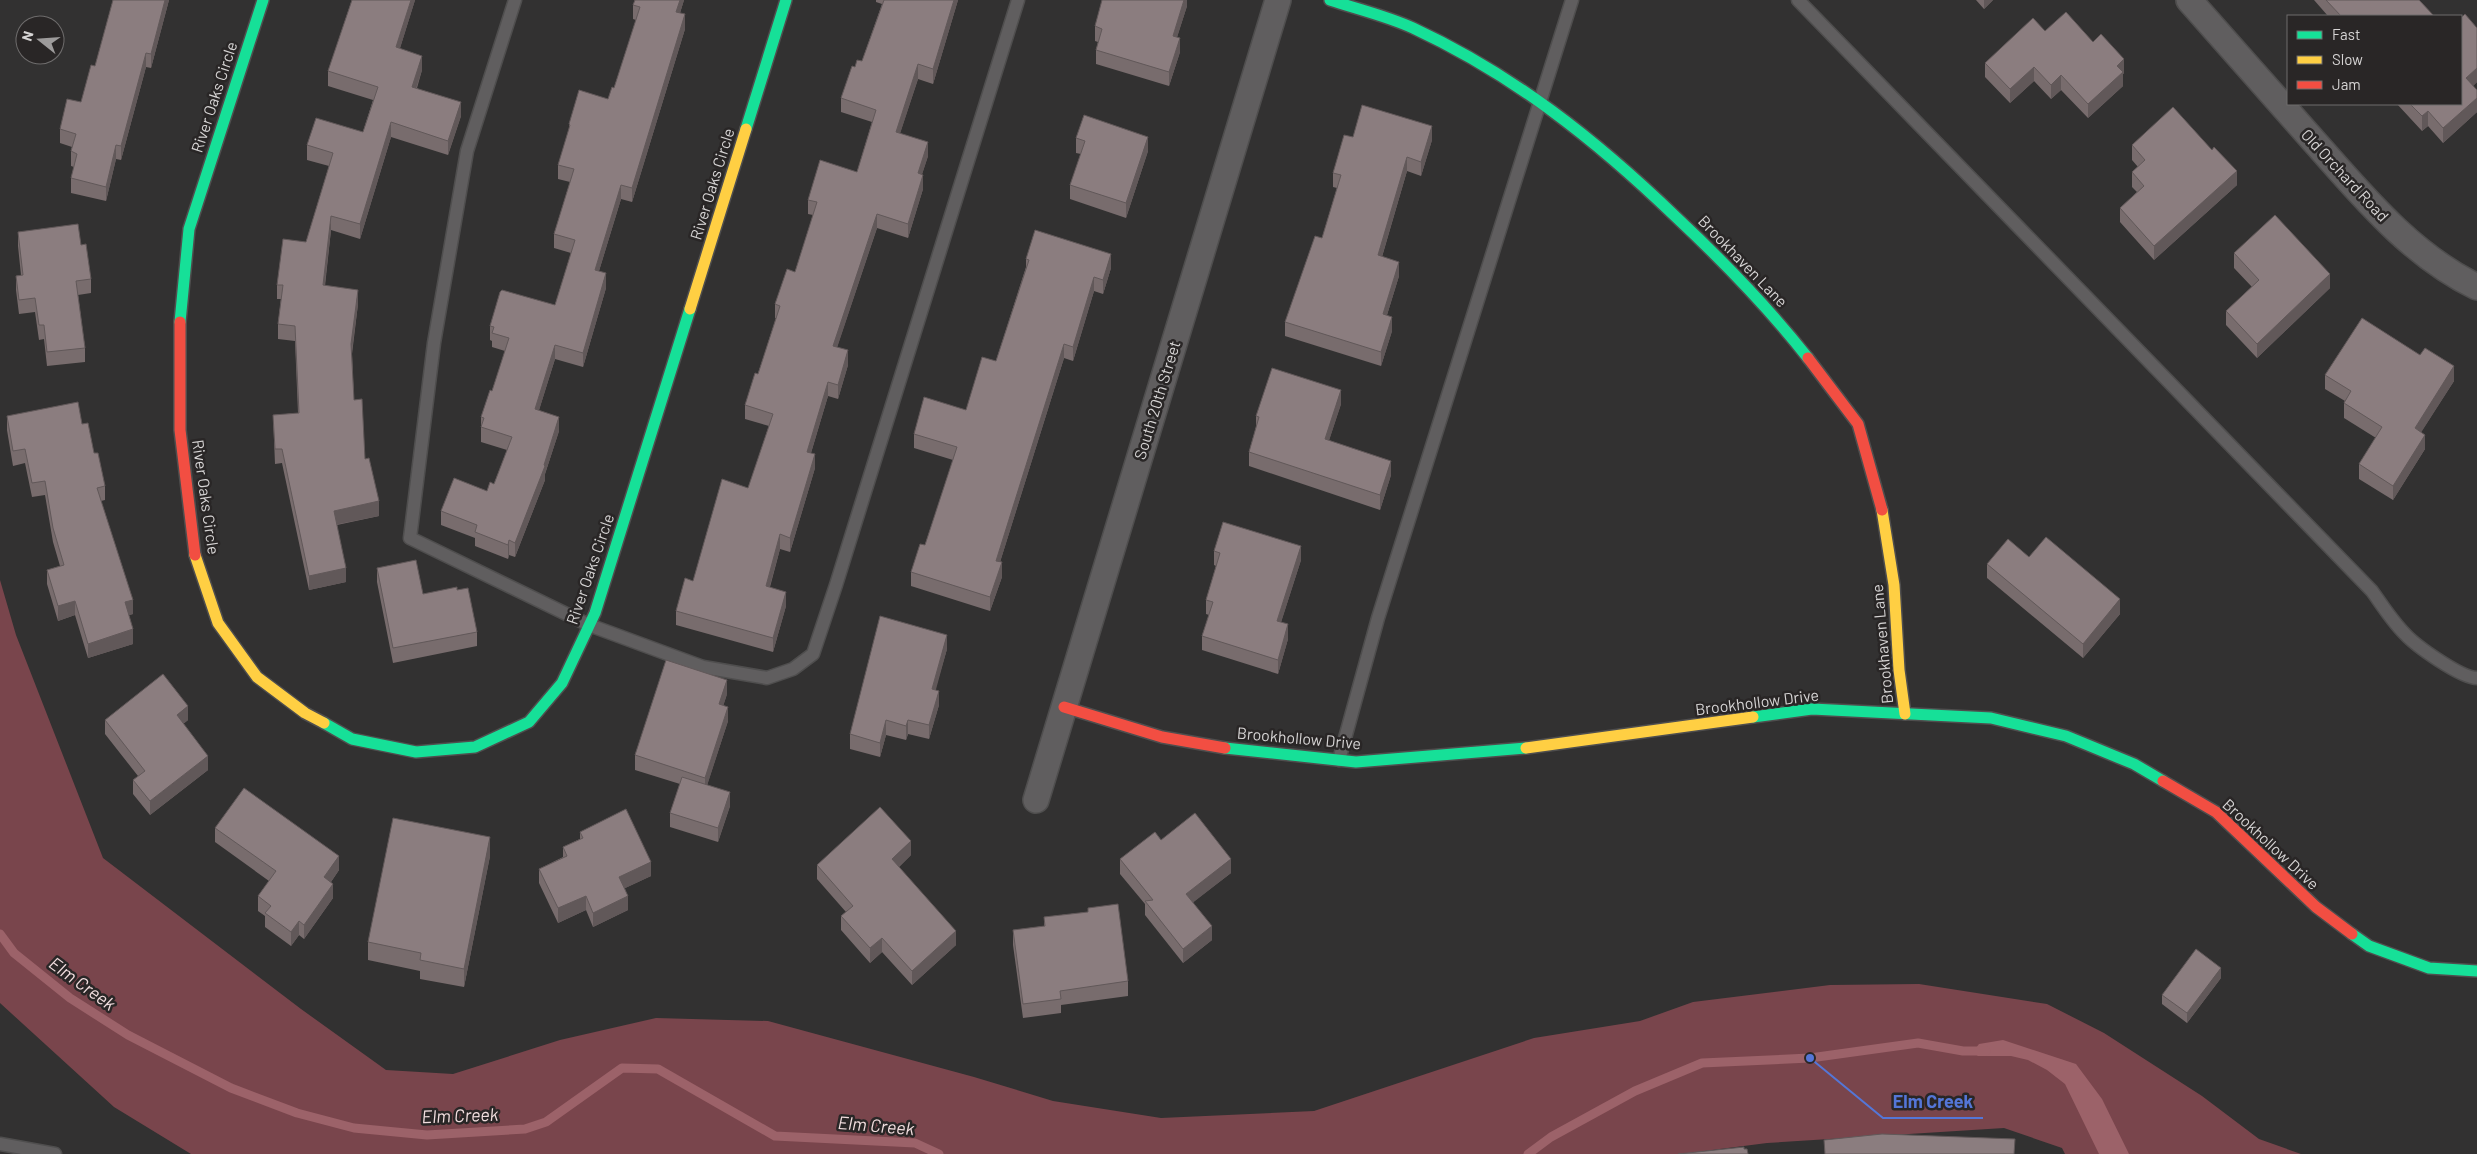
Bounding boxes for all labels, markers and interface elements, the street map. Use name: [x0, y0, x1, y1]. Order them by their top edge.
north arrow: [15, 15, 65, 65]
legend: [2287, 15, 2462, 105]
text: Fast: [2332, 25, 2360, 43]
text: N: [18, 29, 37, 43]
street label: River Oaks Circle: [187, 39, 240, 155]
text: Slow: [2332, 50, 2363, 68]
text: Jam: [2332, 75, 2361, 93]
street label: Old Orchard Road: [2298, 124, 2393, 225]
street label: River Oaks Circle: [686, 126, 738, 242]
street label: Brookhaven Lane: [1695, 211, 1792, 310]
street label: South 20th Street: [1129, 338, 1184, 462]
street label: River Oaks Circle: [189, 438, 224, 556]
street label: River Oaks Circle: [562, 511, 617, 627]
street label: Brookhaven Lane: [1867, 583, 1896, 705]
street label: Brookhollow Drive: [1694, 684, 1820, 719]
street label: Brookhollow Drive: [1236, 723, 1362, 752]
street label: Brookhollow Drive: [2219, 794, 2323, 893]
water label: Elm Creek: [45, 952, 120, 1015]
callout: Elm Creek: [1883, 1085, 1983, 1118]
text: Elm Creek: [1893, 1090, 1974, 1112]
water label: Elm Creek: [421, 1103, 499, 1127]
water label: Elm Creek: [837, 1111, 916, 1139]

